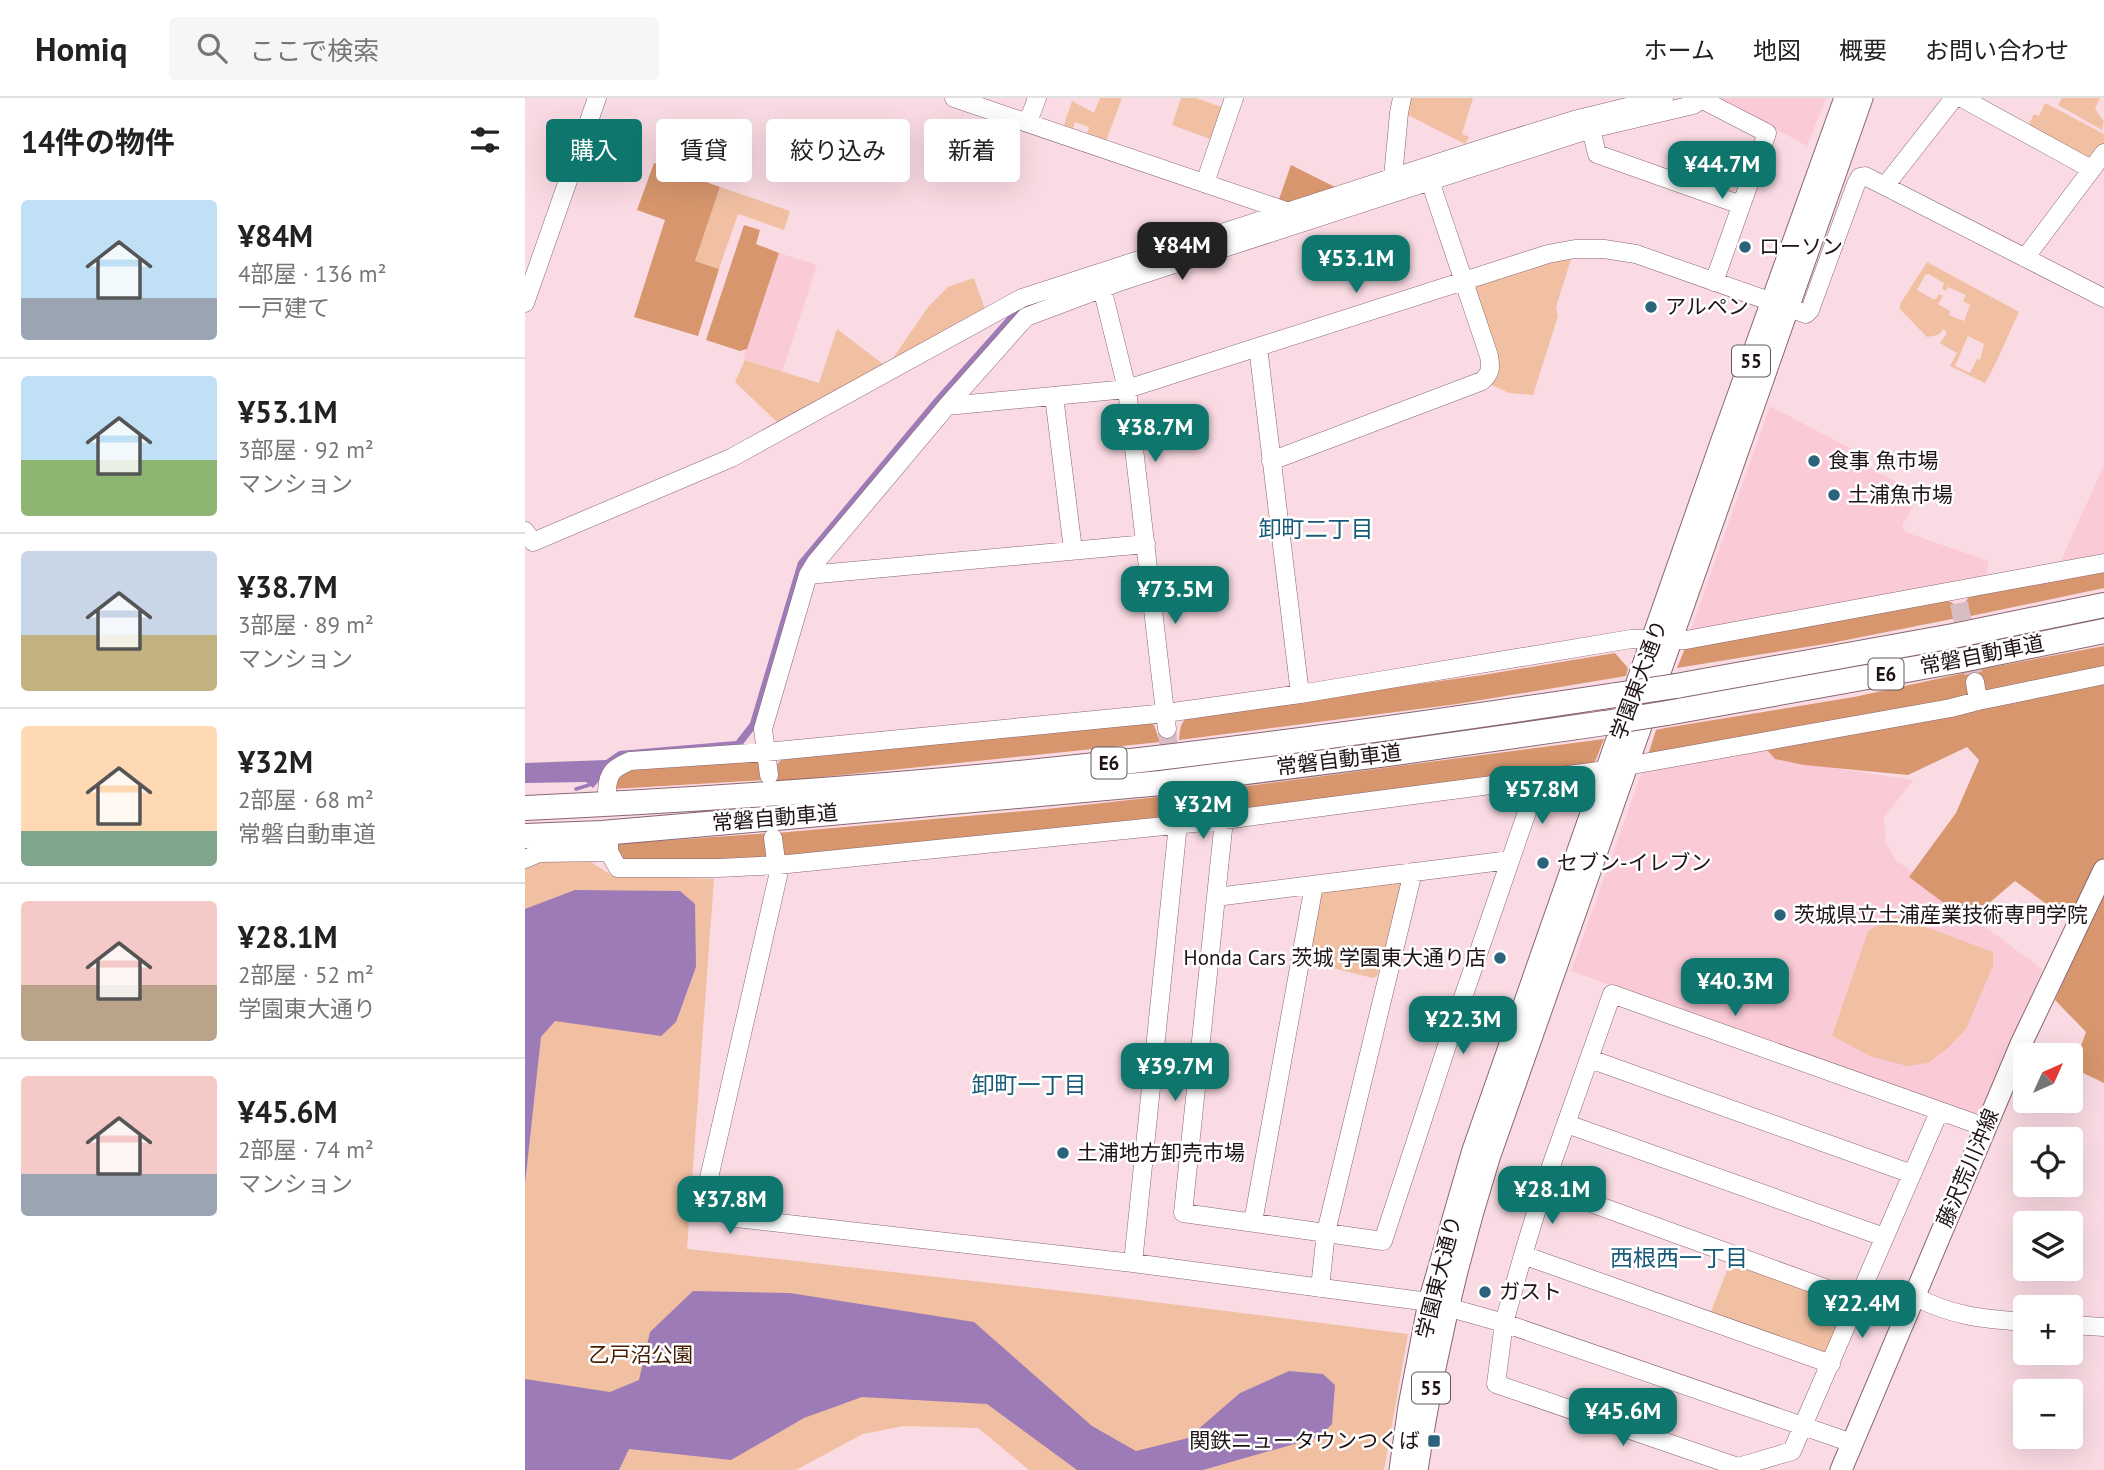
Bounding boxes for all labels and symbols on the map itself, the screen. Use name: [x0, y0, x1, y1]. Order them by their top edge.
pin: ¥44.7M: [1665, 141, 1779, 201]
pin: ¥84M: [1141, 222, 1223, 282]
place label: ローソン: [1759, 233, 1843, 260]
pin: ¥53.1M: [1299, 236, 1413, 295]
marker: ローソン: [1737, 239, 1753, 255]
place label: アルペン: [1665, 293, 1749, 320]
marker: アルペン: [1643, 299, 1659, 315]
road number: 55: [1732, 345, 1770, 376]
pin: ¥38.7M: [1098, 404, 1212, 464]
place label: 食事 魚市場: [1828, 447, 1939, 474]
marker: 食事 魚市場: [1806, 453, 1822, 469]
place label: 土浦魚市場: [1848, 481, 1953, 508]
marker: 土浦魚市場: [1826, 487, 1842, 503]
district label: 卸町二丁目: [1259, 514, 1374, 543]
pin: ¥73.5M: [1118, 566, 1232, 626]
street label: 学園東大通り: [1604, 616, 1673, 744]
street label: 常磐自動車道: [1917, 629, 2046, 680]
road number: E6: [1869, 659, 1903, 690]
street label: 常磐自動車道: [1275, 738, 1403, 781]
road number: E6: [1091, 748, 1127, 778]
pin: ¥57.8M: [1485, 766, 1599, 826]
pin: ¥32M: [1162, 782, 1244, 841]
street label: 常磐自動車道: [711, 799, 839, 836]
place label: セブン-イレブン: [1557, 849, 1712, 876]
marker: セブン-イレブン: [1535, 855, 1551, 871]
place label: 茨城県立土浦産業技術専門学院: [1794, 901, 2088, 928]
marker: 茨城県立土浦産業技術専門学院: [1772, 907, 1788, 923]
place label: Honda Cars 茨城 学園東大通り店: [1184, 944, 1486, 971]
marker: Honda Cars 茨城 学園東大通り店: [1492, 950, 1508, 966]
pin: ¥40.3M: [1678, 958, 1792, 1018]
pin: ¥22.3M: [1406, 996, 1520, 1056]
north arrow: [2013, 1043, 2083, 1113]
pin: ¥39.7M: [1118, 1044, 1232, 1103]
district label: 卸町一丁目: [972, 1070, 1087, 1099]
street label: 藤沢荒川沖線: [1930, 1105, 2005, 1231]
place label: 土浦地方卸売市場: [1077, 1139, 1245, 1166]
marker: 土浦地方卸売市場: [1055, 1145, 1071, 1161]
pin: ¥28.1M: [1495, 1166, 1609, 1226]
pin: ¥37.8M: [673, 1176, 787, 1236]
street label: 学園東大通り: [1410, 1212, 1467, 1341]
district label: 西根西一丁目: [1610, 1243, 1748, 1272]
place label: ガスト: [1499, 1278, 1562, 1305]
pin: ¥22.4M: [1805, 1280, 1919, 1340]
marker: ガスト: [1477, 1284, 1493, 1300]
park label: 乙戸沼公園: [589, 1341, 694, 1368]
road number: 55: [1412, 1372, 1450, 1404]
pin: ¥45.6M: [1566, 1388, 1680, 1448]
place label: 関鉄ニュータウンつくば: [1189, 1427, 1420, 1454]
marker: 関鉄ニュータウンつくば: [1426, 1433, 1442, 1449]

